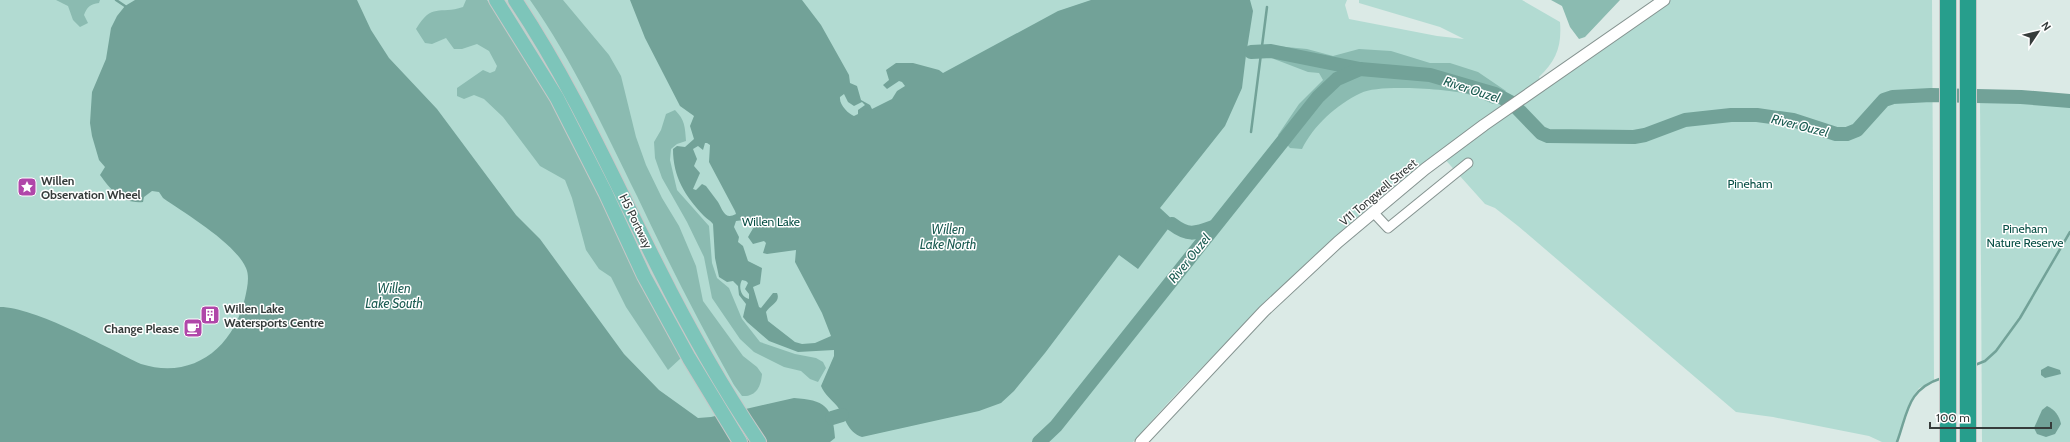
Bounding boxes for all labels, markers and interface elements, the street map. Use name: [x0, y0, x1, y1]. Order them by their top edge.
north arrow: [2018, 12, 2058, 52]
text: N: [2038, 19, 2054, 33]
water label: River Ouzel: [1442, 72, 1502, 106]
water label: River Ouzel: [1770, 110, 1830, 140]
street label: V11 Tongwell Street: [1336, 155, 1420, 229]
place label: Willen Observation Wheel: [41, 173, 141, 202]
place icon: Willen Observation Wheel: [16, 176, 38, 198]
park label: Pineham: [1728, 176, 1772, 191]
street label: H5 Portway: [616, 191, 656, 251]
park label: Willen Lake: [742, 214, 800, 229]
water label: Willen Lake North: [920, 221, 976, 252]
park label: Pineham Nature Reserve: [1987, 221, 2063, 250]
water label: River Ouzel: [1164, 230, 1214, 286]
water label: Willen Lake South: [365, 280, 423, 311]
place label: Willen Lake Watersports Centre: [224, 301, 324, 330]
building icon: Willen Lake Watersports Centre: [199, 304, 221, 326]
cafe icon: Change Please: [182, 317, 204, 339]
place label: Change Please: [104, 321, 179, 336]
scale bar: [1930, 404, 2051, 430]
text: 100 m: [1936, 410, 1970, 425]

